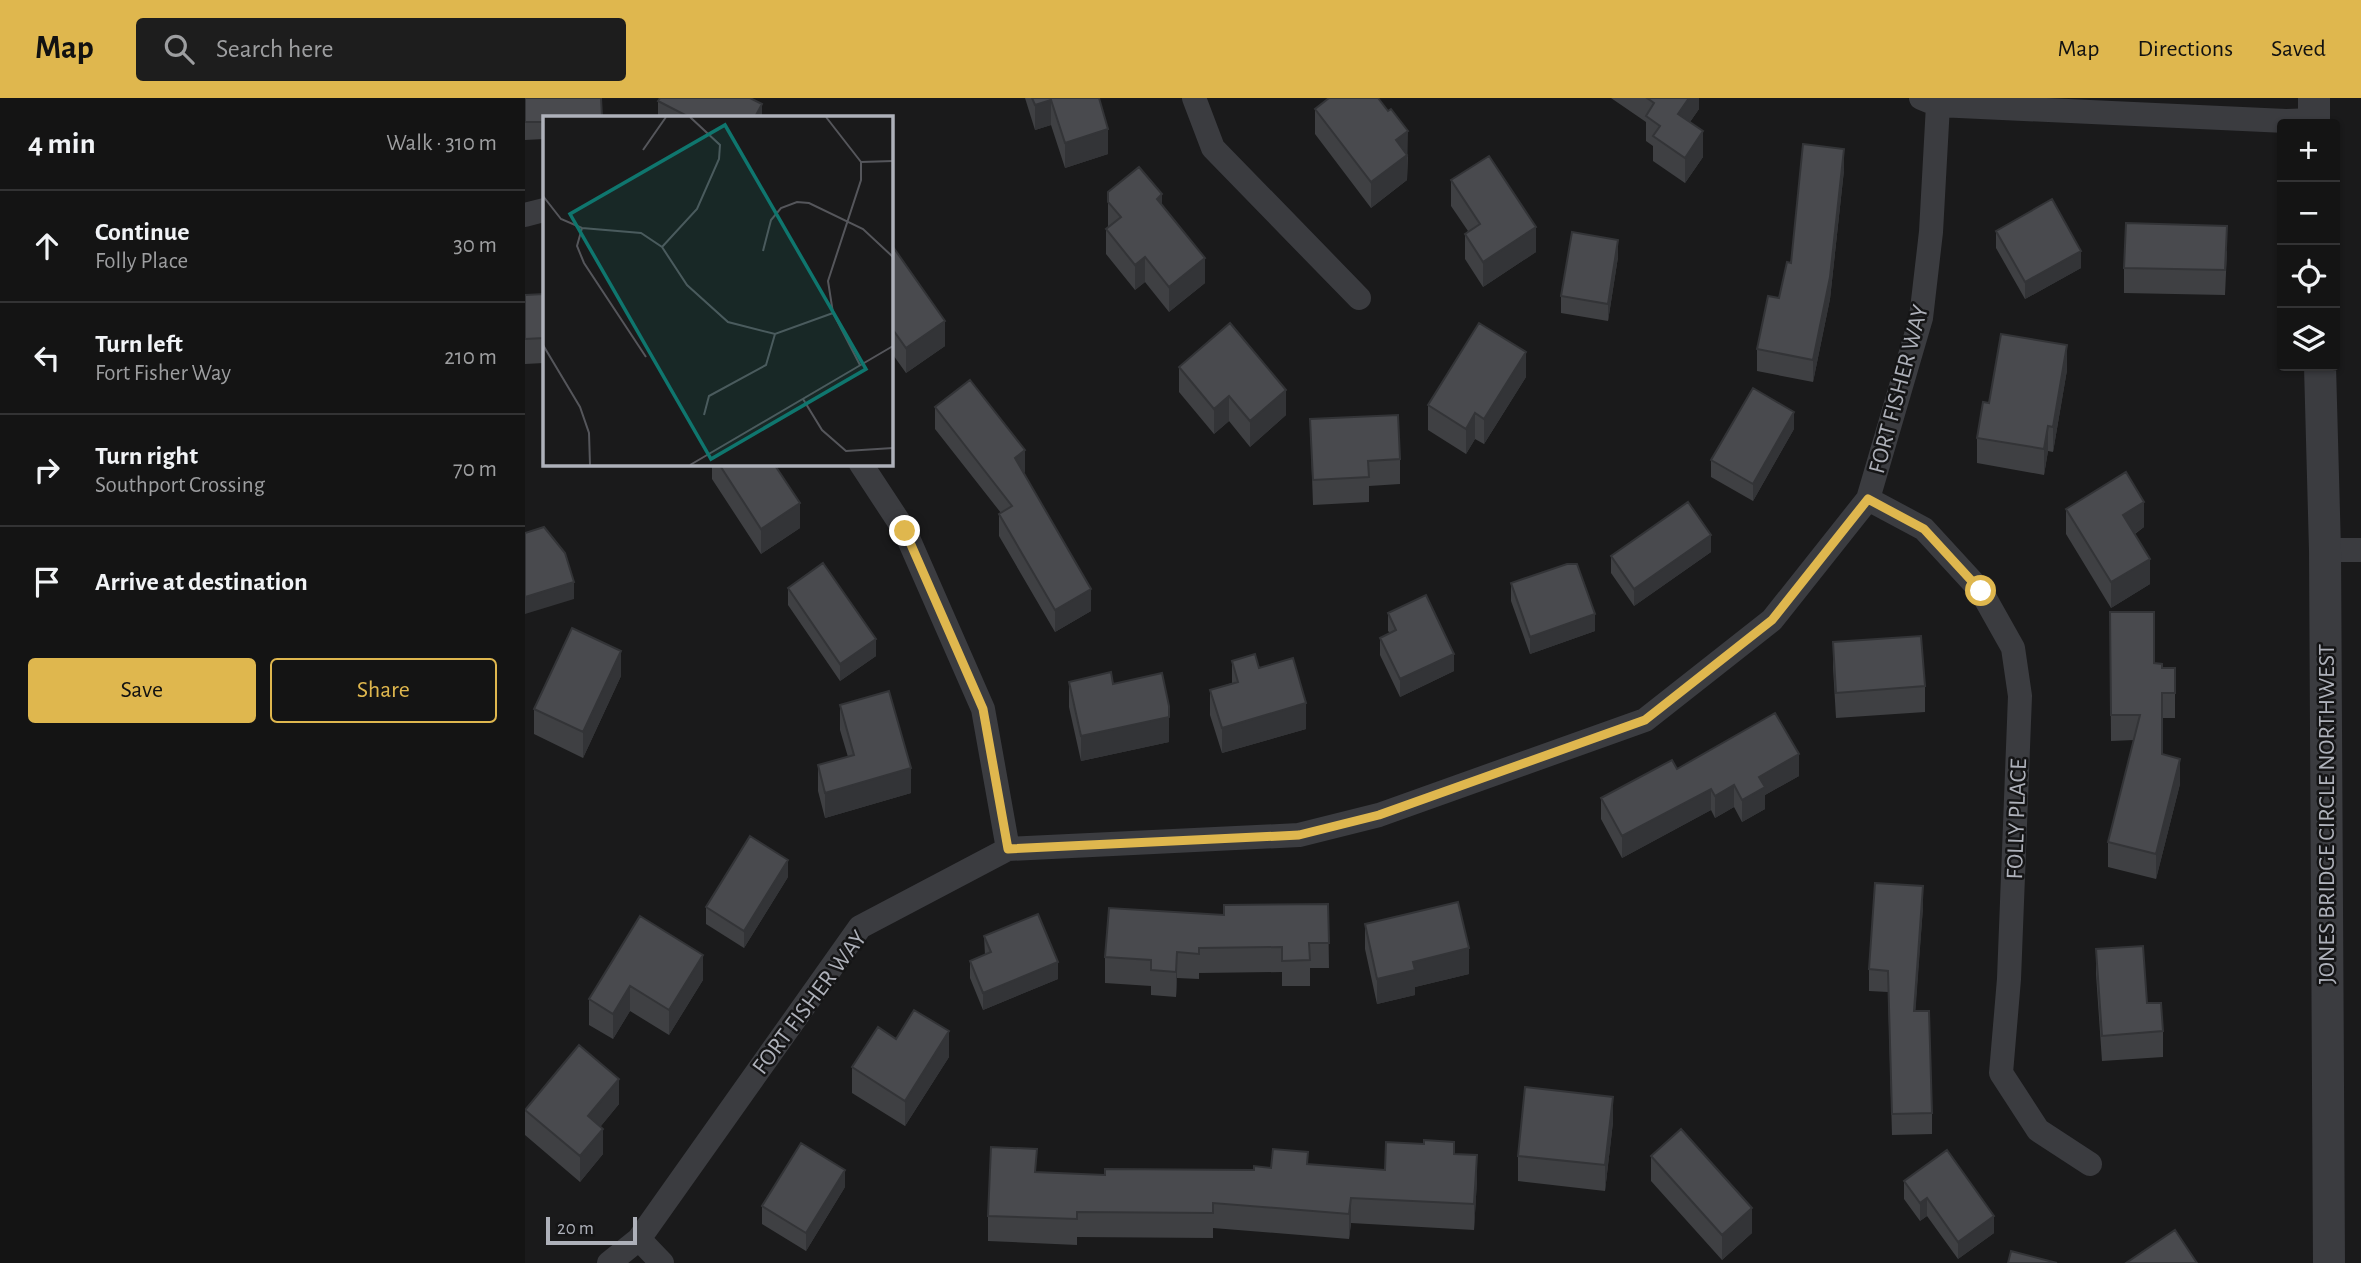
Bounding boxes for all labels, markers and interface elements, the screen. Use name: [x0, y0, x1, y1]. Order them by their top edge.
search box: [136, 18, 626, 81]
icon: search: [160, 30, 198, 68]
text: Map: [35, 32, 94, 65]
text: Search here: [216, 36, 334, 62]
text: Map: [2057, 37, 2099, 61]
text: Directions: [2137, 37, 2233, 61]
text: Saved: [2271, 37, 2326, 61]
inset map: [543, 116, 893, 466]
map controls: [2277, 119, 2340, 371]
button: +: [2277, 119, 2340, 182]
text: 4 min: [28, 129, 96, 159]
text: Walk · 310 m: [386, 132, 497, 155]
button: −: [2277, 182, 2340, 245]
text: Continue: [95, 219, 190, 245]
icon: ahead: [28, 227, 66, 265]
text: 30 m: [453, 234, 497, 257]
button: locate: [2277, 245, 2340, 308]
text: Folly Place: [95, 250, 188, 273]
street label: FORT FISHER WAY: [1865, 302, 1933, 476]
button: layers: [2277, 308, 2340, 371]
text: Turn left: [95, 331, 183, 357]
icon: left: [28, 339, 66, 377]
text: 210 m: [444, 346, 497, 369]
text: Fort Fisher Way: [95, 362, 231, 385]
text: Turn right: [95, 443, 198, 469]
icon: right: [28, 451, 66, 489]
text: 70 m: [453, 458, 497, 481]
text: Southport Crossing: [95, 474, 265, 497]
route end: [889, 515, 920, 546]
icon: arrive: [28, 563, 66, 601]
text: Arrive at destination: [95, 569, 308, 595]
route start: [1965, 575, 1996, 606]
street label: JONES BRIDGE CIRCLE NORTHWEST: [2315, 643, 2339, 984]
button: Save: [28, 658, 256, 723]
button: Share: [270, 658, 497, 723]
street label: FOLLY PLACE: [2003, 758, 2031, 880]
street label: FORT FISHER WAY: [748, 926, 872, 1079]
scale bar: [546, 1214, 637, 1246]
text: 20 m: [557, 1219, 594, 1238]

